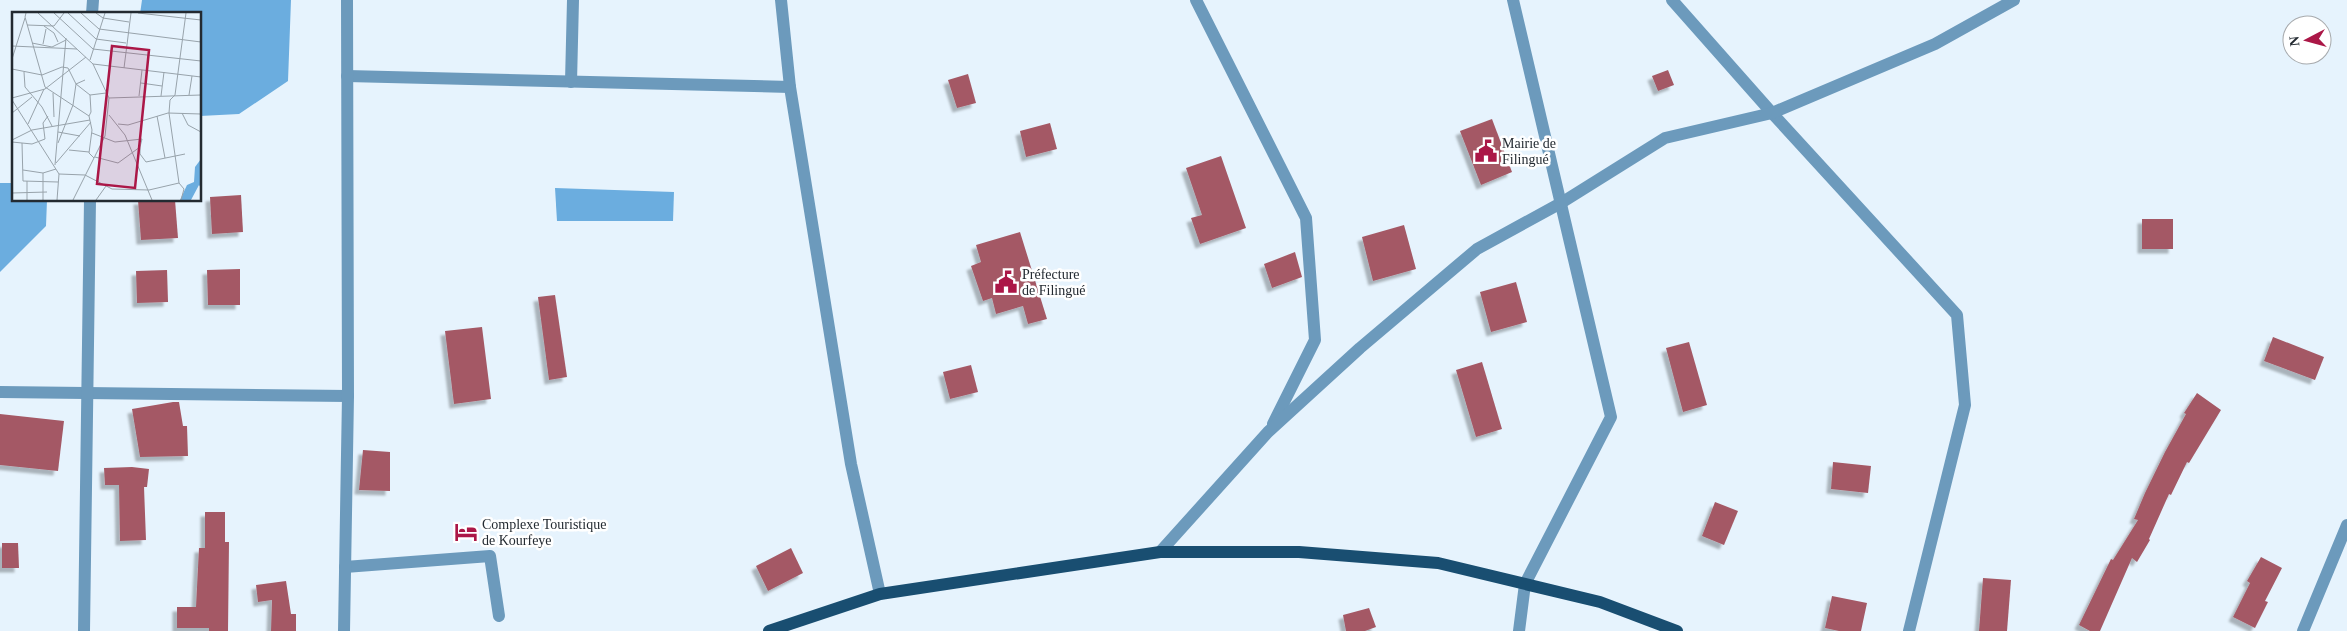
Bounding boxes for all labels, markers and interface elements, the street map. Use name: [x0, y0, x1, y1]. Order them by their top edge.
inset map: [12, 12, 201, 201]
north arrow: [2282, 15, 2332, 65]
text: N: [2287, 35, 2303, 47]
place label: Mairie de Filingué: [1502, 136, 1556, 167]
public building icon: Mairie de Filingué: [1473, 138, 1499, 164]
place label: Préfecture de Filingué: [1022, 267, 1085, 298]
public building icon: Préfecture de Filingué: [993, 269, 1019, 295]
place label: Complexe Touristique de Kourfeye: [482, 517, 606, 548]
hotel icon: Complexe Touristique de Kourfeye: [453, 519, 479, 545]

